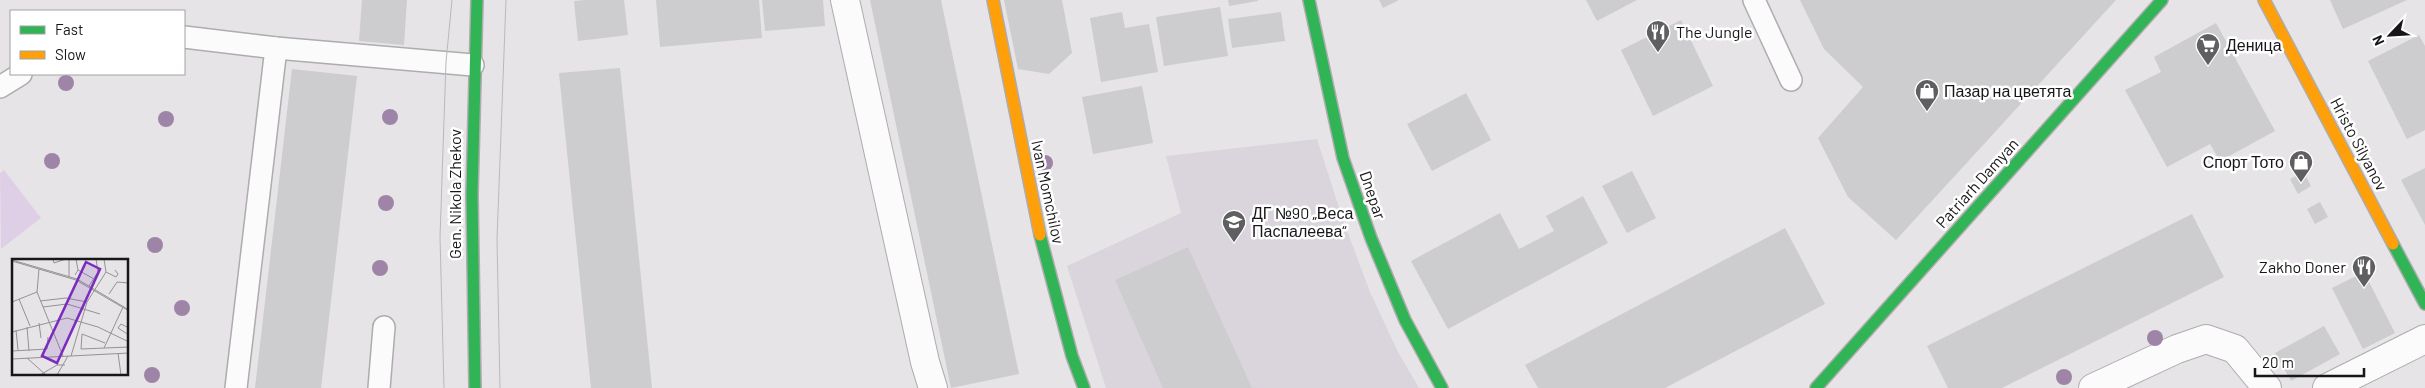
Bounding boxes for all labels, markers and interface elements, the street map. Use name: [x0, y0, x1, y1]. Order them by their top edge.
legend: [10, 10, 185, 75]
north arrow: [2365, 10, 2415, 60]
restaurant icon: The Jungle: [1645, 19, 1671, 53]
text: Fast: [55, 20, 83, 38]
place label: The Jungle: [1676, 22, 1753, 41]
supermarket icon: Деница: [2195, 32, 2221, 66]
text: N: [2368, 33, 2387, 49]
place label: Деница: [2226, 35, 2282, 54]
text: Slow: [55, 45, 86, 63]
shop icon: Пазар на цветята: [1914, 78, 1940, 112]
place label: Пазар на цветята: [1944, 81, 2071, 100]
street label: Hristo Silyanov: [2327, 94, 2392, 194]
street label: Gen. Nikola Zhekov: [445, 129, 464, 259]
street label: Patriarh Damyan: [1931, 134, 2022, 231]
street label: Ivan Momchilov: [1028, 138, 1069, 246]
shop icon: Спорт Тото: [2288, 149, 2314, 183]
place label: Спорт Тото: [2203, 152, 2284, 171]
street label: Dnepar: [1356, 168, 1391, 222]
place label: ДГ №90 „Веса Паспалеева“: [1252, 203, 1353, 240]
school or university icon: ДГ №90 „Веса Паспалеева“: [1221, 209, 1247, 243]
restaurant icon: Zakho Doner: [2351, 254, 2377, 288]
place label: Zakho Doner: [2259, 257, 2346, 276]
inset map: [12, 259, 129, 376]
scale bar: [2255, 346, 2364, 378]
text: 20 m: [2262, 353, 2294, 371]

